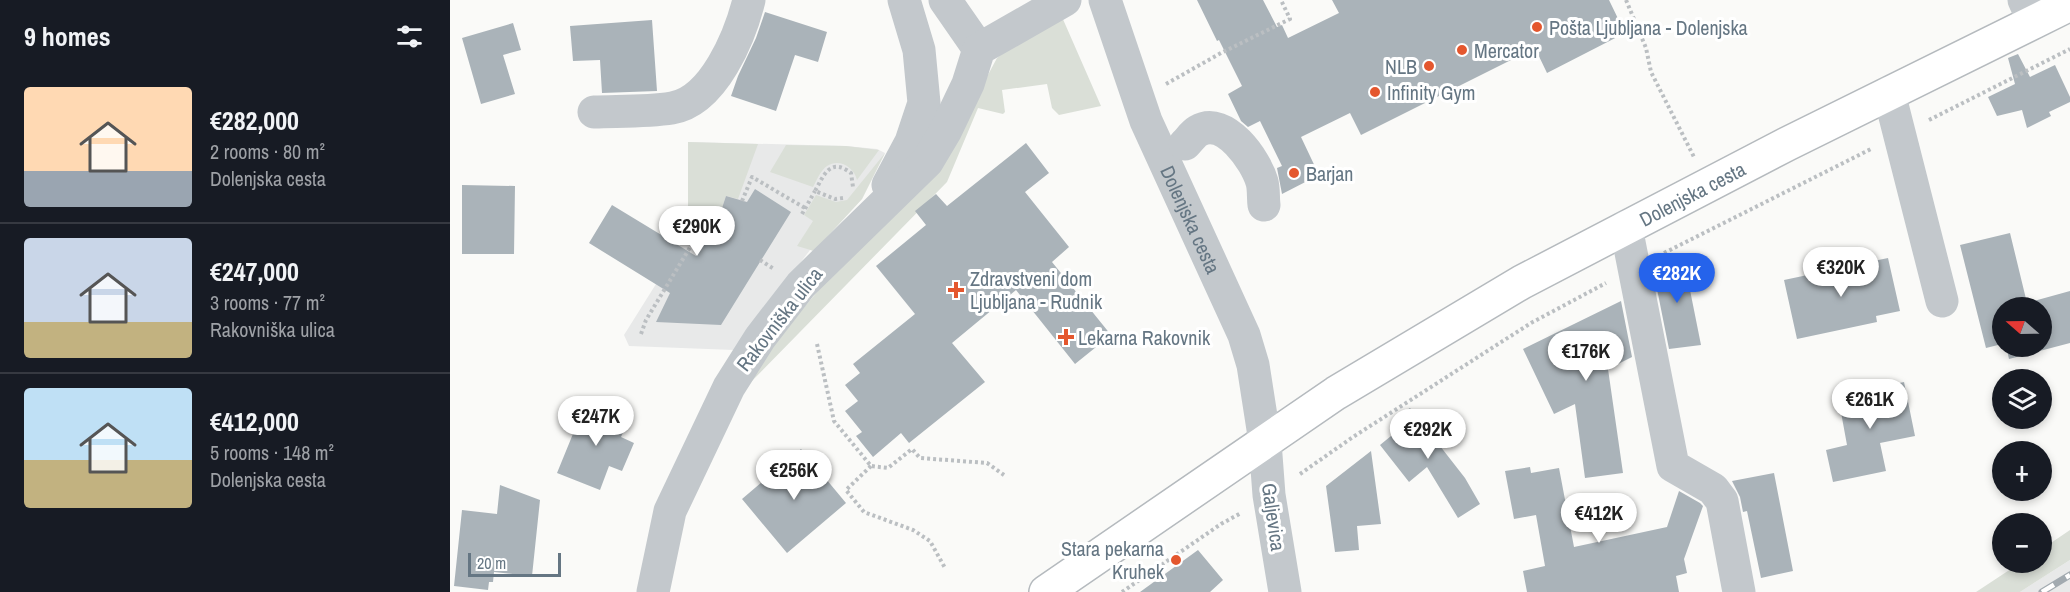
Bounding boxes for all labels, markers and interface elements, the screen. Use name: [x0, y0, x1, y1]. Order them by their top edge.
place label: Pošta Ljubljana - Dolenjska: [1549, 14, 1748, 41]
text: 9 homes: [24, 19, 111, 54]
icon: filters: [393, 20, 426, 53]
marker: Pošta Ljubljana - Dolenjska: [1530, 20, 1544, 34]
place label: Mercator: [1474, 37, 1539, 64]
marker: Mercator: [1455, 43, 1469, 57]
place label: NLB: [1385, 53, 1417, 80]
marker: NLB: [1422, 59, 1436, 73]
place label: Infinity Gym: [1387, 79, 1475, 106]
marker: Infinity Gym: [1368, 85, 1382, 99]
text: €282,000: [210, 103, 299, 138]
icon: home: [72, 111, 144, 183]
text: 2 rooms · 80 m²: [210, 138, 325, 165]
street label: Dolenjska cesta: [1634, 155, 1750, 232]
place label: Barjan: [1306, 160, 1353, 187]
street label: Dolenjska cesta: [1155, 161, 1227, 278]
text: Dolenjska cesta: [210, 165, 326, 192]
marker: Barjan: [1287, 166, 1301, 180]
pin: €290K: [655, 206, 739, 257]
text: €290K: [673, 212, 721, 239]
pin: €320K: [1799, 247, 1883, 298]
pin: €282K: [1635, 253, 1719, 304]
text: €320K: [1817, 253, 1865, 280]
text: €247,000: [210, 254, 299, 289]
text: €282K: [1653, 259, 1701, 286]
street label: Rakovniška ulica: [730, 261, 828, 377]
icon: home: [72, 262, 144, 334]
place label: Zdravstveni dom Ljubljana - Rudnik: [970, 265, 1103, 315]
marker: Zdravstveni dom Ljubljana - Rudnik: [947, 281, 965, 299]
text: 3 rooms · 77 m²: [210, 289, 325, 316]
north arrow: [1992, 297, 2052, 357]
map controls: [1992, 297, 2052, 573]
text: Rakovniška ulica: [210, 316, 335, 343]
place label: Lekarna Rakovnik: [1078, 324, 1211, 351]
marker: Lekarna Rakovnik: [1059, 330, 1073, 344]
pin: €176K: [1544, 331, 1628, 382]
text: €176K: [1562, 337, 1610, 364]
button: layers: [1992, 369, 2052, 429]
pin: €261K: [1828, 379, 1912, 430]
text: €261K: [1846, 385, 1894, 412]
pin: €247K: [554, 396, 638, 447]
text: €247K: [572, 402, 620, 429]
text: €412,000: [210, 404, 299, 439]
pin: €292K: [1386, 409, 1470, 460]
icon: home: [72, 412, 144, 484]
text: €292K: [1404, 415, 1452, 442]
text: 5 rooms · 148 m²: [210, 439, 334, 466]
button: +: [1992, 441, 2052, 501]
pin: €256K: [752, 450, 836, 501]
text: €256K: [770, 456, 818, 483]
text: Dolenjska cesta: [210, 466, 326, 493]
street label: Galjevica: [1256, 481, 1292, 553]
pin: €412K: [1557, 493, 1641, 544]
text: €412K: [1575, 499, 1623, 526]
button: −: [1992, 513, 2052, 573]
place label: Stara pekarna Kruhek: [1061, 535, 1165, 585]
scale bar: [468, 550, 561, 578]
text: 20 m: [477, 552, 506, 574]
marker: Stara pekarna Kruhek: [1169, 553, 1183, 567]

